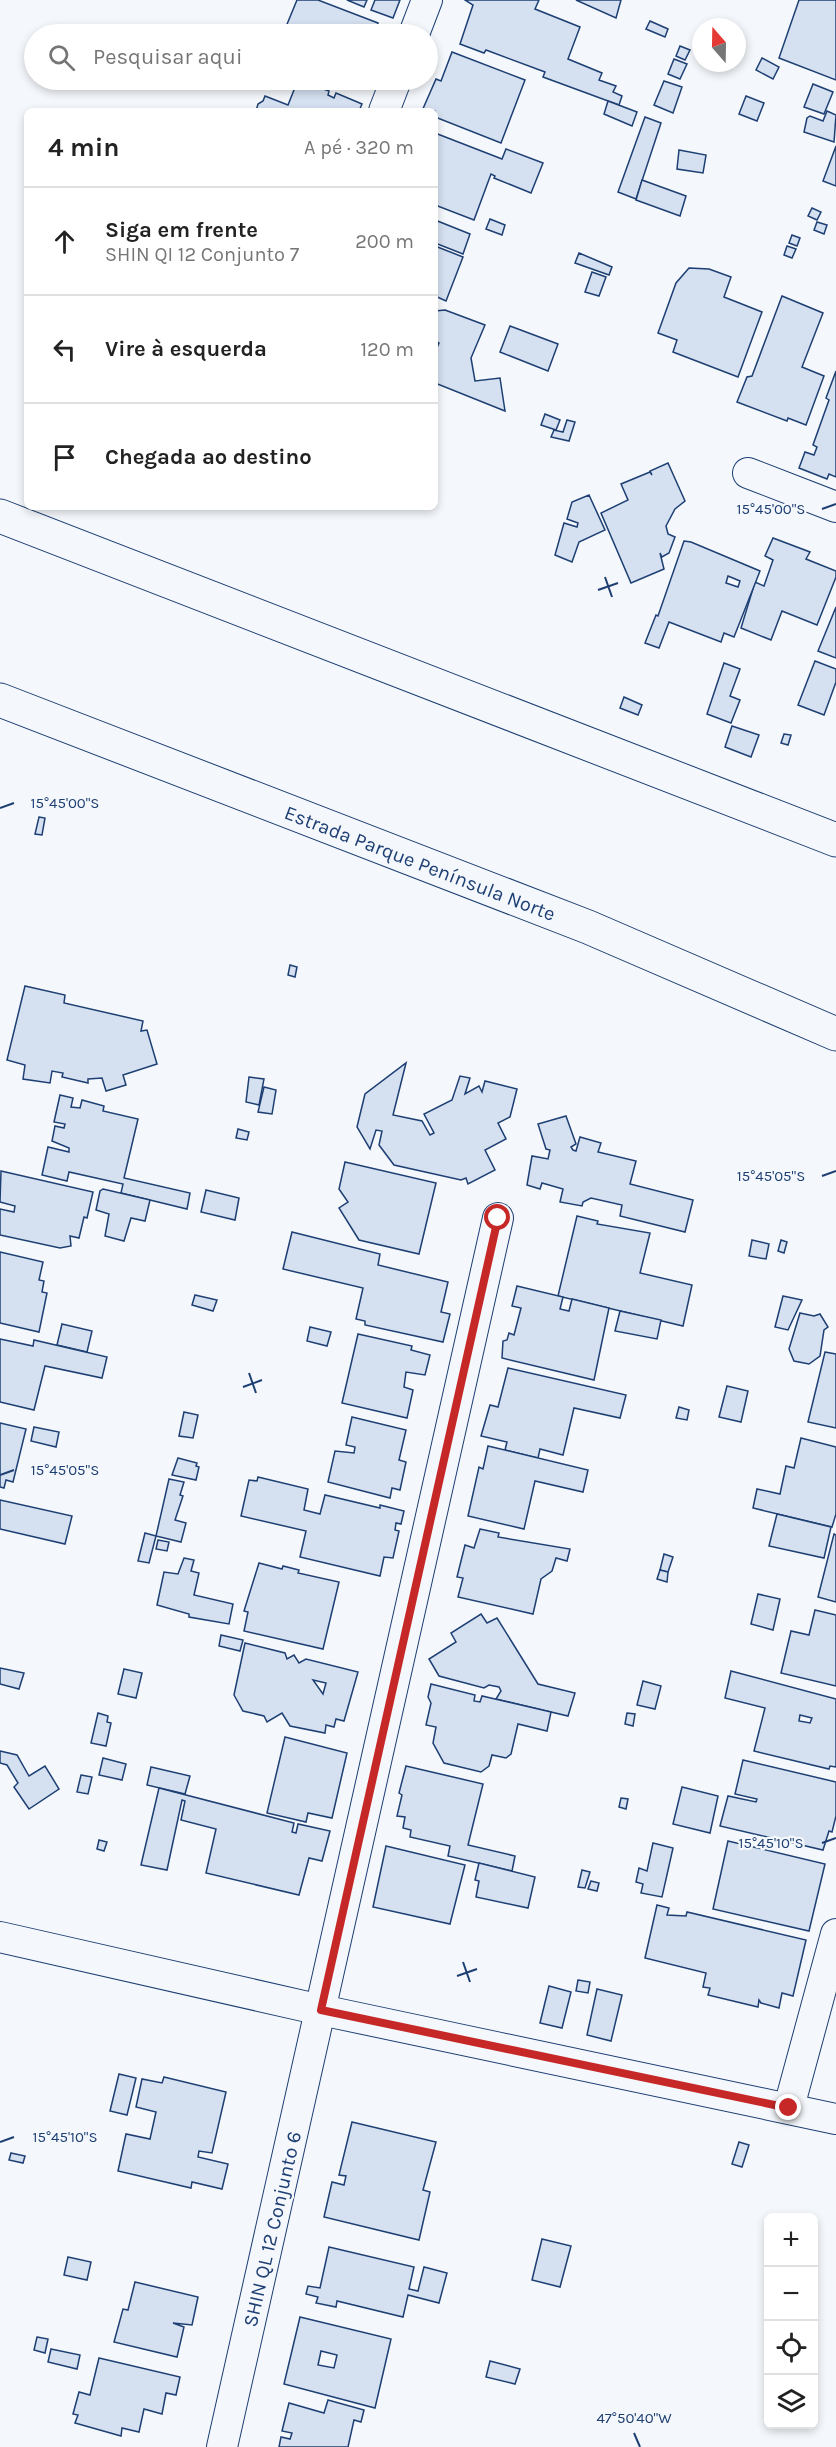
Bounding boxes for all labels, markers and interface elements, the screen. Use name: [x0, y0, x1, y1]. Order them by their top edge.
north arrow: [692, 18, 746, 72]
search box: [24, 24, 438, 90]
icon: search: [45, 41, 78, 74]
text: Pesquisar aqui: [93, 44, 242, 70]
text: 4 min: [48, 132, 119, 163]
text: A pé · 320 m: [304, 136, 414, 159]
text: Siga em frente: [105, 217, 258, 243]
icon: ahead: [48, 225, 81, 258]
text: 200 m: [355, 230, 414, 253]
text: SHIN QI 12 Conjunto 7: [105, 243, 299, 266]
icon: left: [48, 333, 81, 366]
text: Vire à esquerda: [105, 336, 267, 362]
text: 120 m: [360, 338, 414, 361]
icon: arrive: [48, 441, 81, 474]
text: Chegada ao destino: [105, 444, 312, 470]
text: 15°45'00"S: [737, 500, 805, 518]
text: 15°45'00"S: [31, 794, 99, 812]
street label: Estrada Parque Península Norte: [281, 801, 559, 926]
text: 15°45'05"S: [737, 1167, 805, 1185]
route start: [484, 1204, 510, 1230]
text: 15°45'05"S: [31, 1461, 99, 1479]
text: 15°45'10"S: [739, 1834, 803, 1852]
route end: [775, 2094, 801, 2120]
text: 15°45'10"S: [33, 2128, 97, 2146]
street label: SHIN QL 12 Conjunto 6: [239, 2129, 306, 2329]
map controls: [764, 2213, 818, 2429]
button: +: [764, 2213, 818, 2267]
button: −: [764, 2267, 818, 2321]
button: locate: [764, 2321, 818, 2375]
button: layers: [764, 2375, 818, 2429]
text: 47°50'40"W: [596, 2409, 672, 2427]

